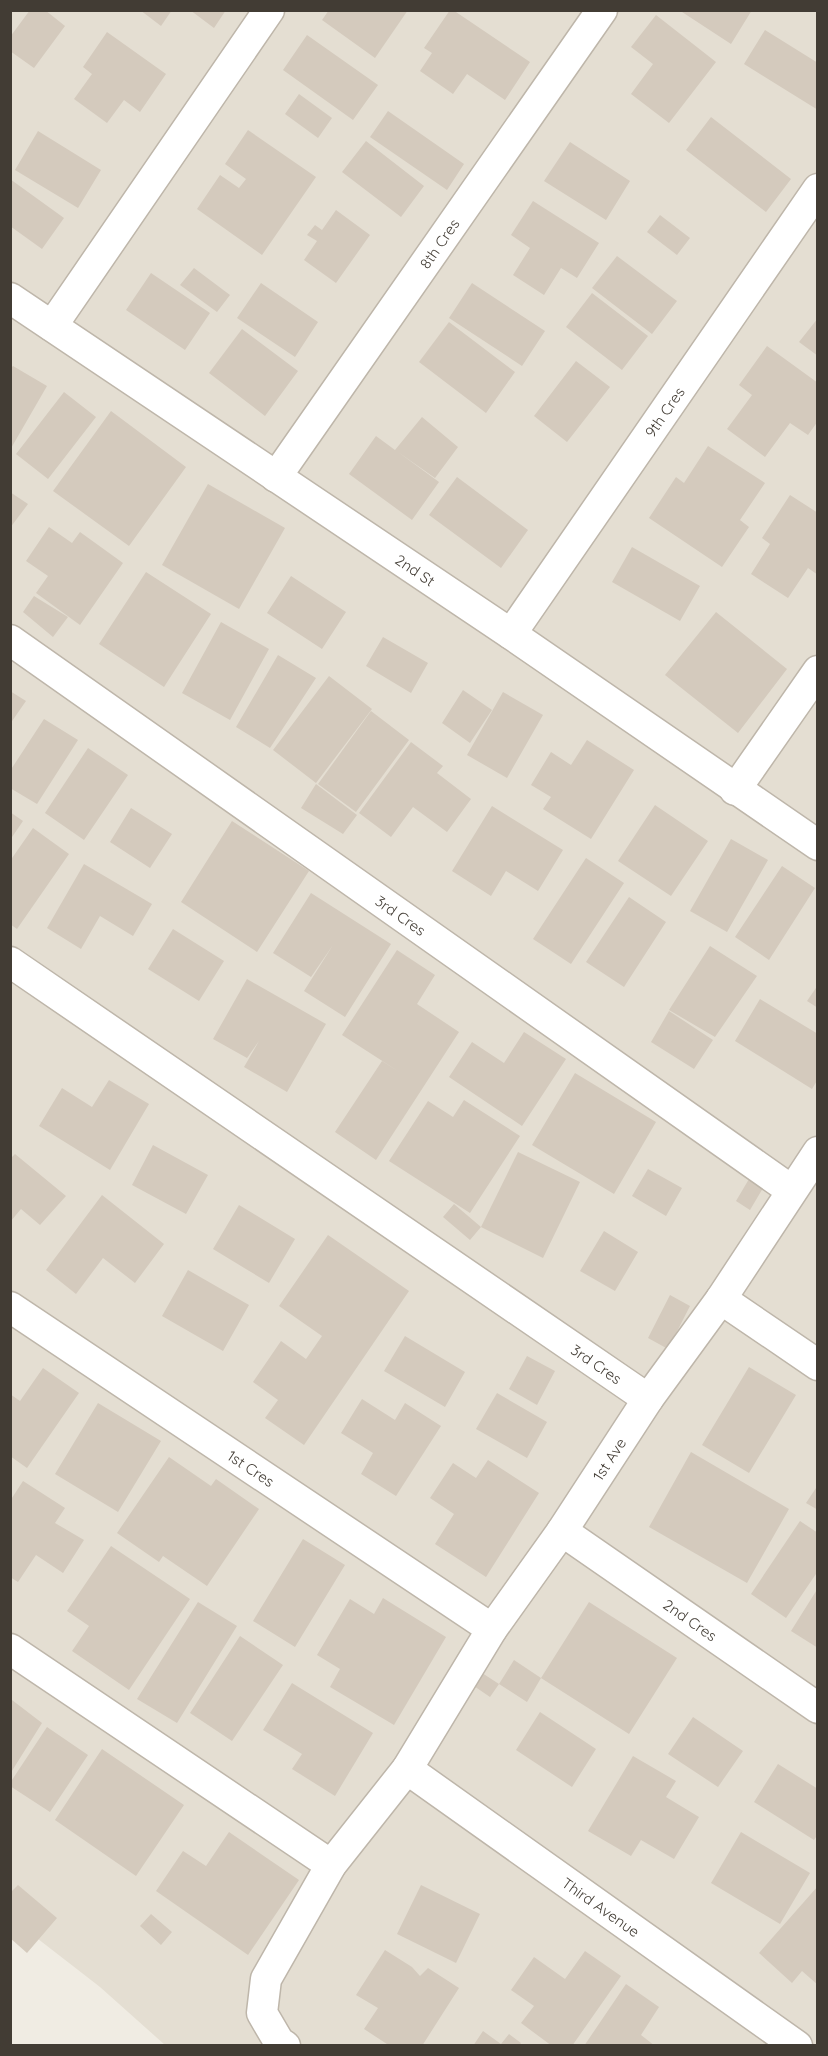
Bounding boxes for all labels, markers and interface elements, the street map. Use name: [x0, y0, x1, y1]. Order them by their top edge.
street label: 8th Cres: [415, 215, 463, 272]
street label: 9th Cres: [640, 383, 688, 441]
street label: 2nd St: [392, 550, 439, 590]
street label: 3rd Cres: [372, 891, 430, 939]
street label: 3rd Cres: [568, 1340, 626, 1388]
street label: 1st Ave: [588, 1434, 630, 1484]
street label: 1st Cres: [224, 1446, 278, 1491]
street label: 2nd Cres: [660, 1595, 721, 1645]
street label: Third Avenue: [559, 1873, 644, 1941]

